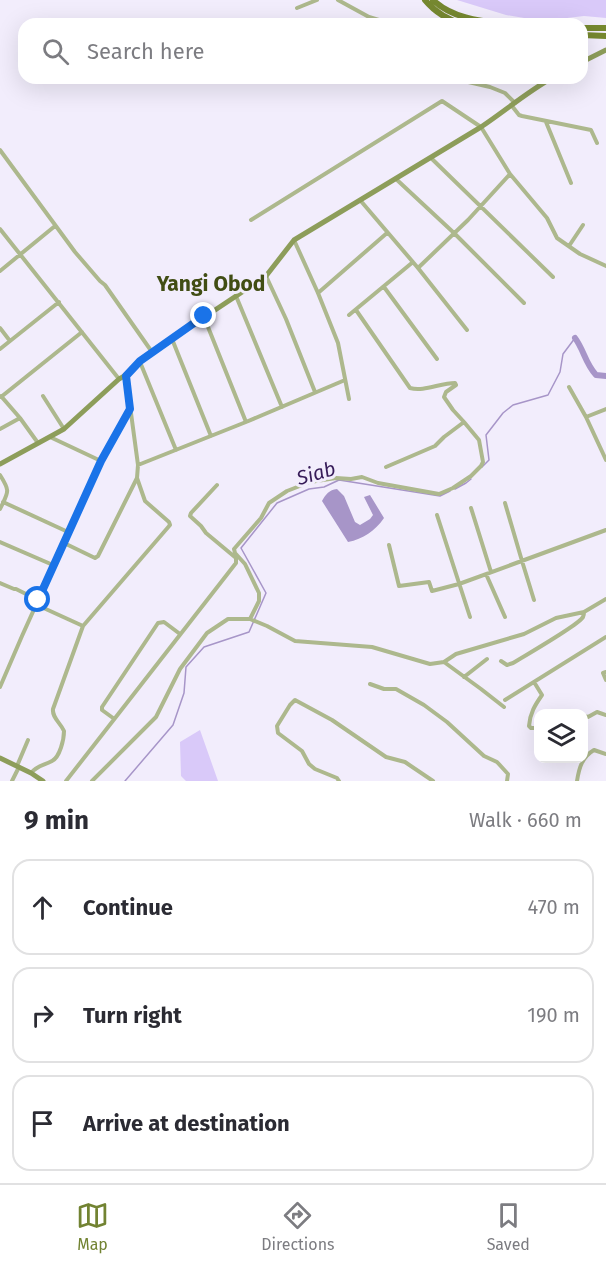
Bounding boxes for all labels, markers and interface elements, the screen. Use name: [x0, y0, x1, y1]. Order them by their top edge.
search box: [18, 18, 588, 84]
icon: search: [39, 35, 72, 68]
text: Search here: [87, 38, 205, 65]
district label: Yangi Obod: [156, 271, 265, 297]
route end: [190, 302, 216, 328]
water label: Siab: [293, 456, 338, 490]
route start: [24, 586, 50, 612]
map controls: [534, 709, 588, 763]
button: layers: [534, 709, 588, 763]
text: 9 min: [24, 805, 89, 836]
text: Walk · 660 m: [469, 808, 582, 832]
icon: ahead: [26, 891, 59, 924]
text: Continue: [83, 894, 173, 921]
text: 470 m: [528, 895, 580, 919]
icon: right: [26, 999, 59, 1032]
text: Turn right: [83, 1002, 182, 1029]
text: 190 m: [527, 1003, 580, 1027]
icon: arrive: [26, 1107, 59, 1140]
text: Arrive at destination: [83, 1110, 290, 1137]
tab: Map: [76, 1199, 109, 1254]
tab: Directions: [261, 1199, 335, 1254]
tab: Saved: [487, 1199, 530, 1254]

